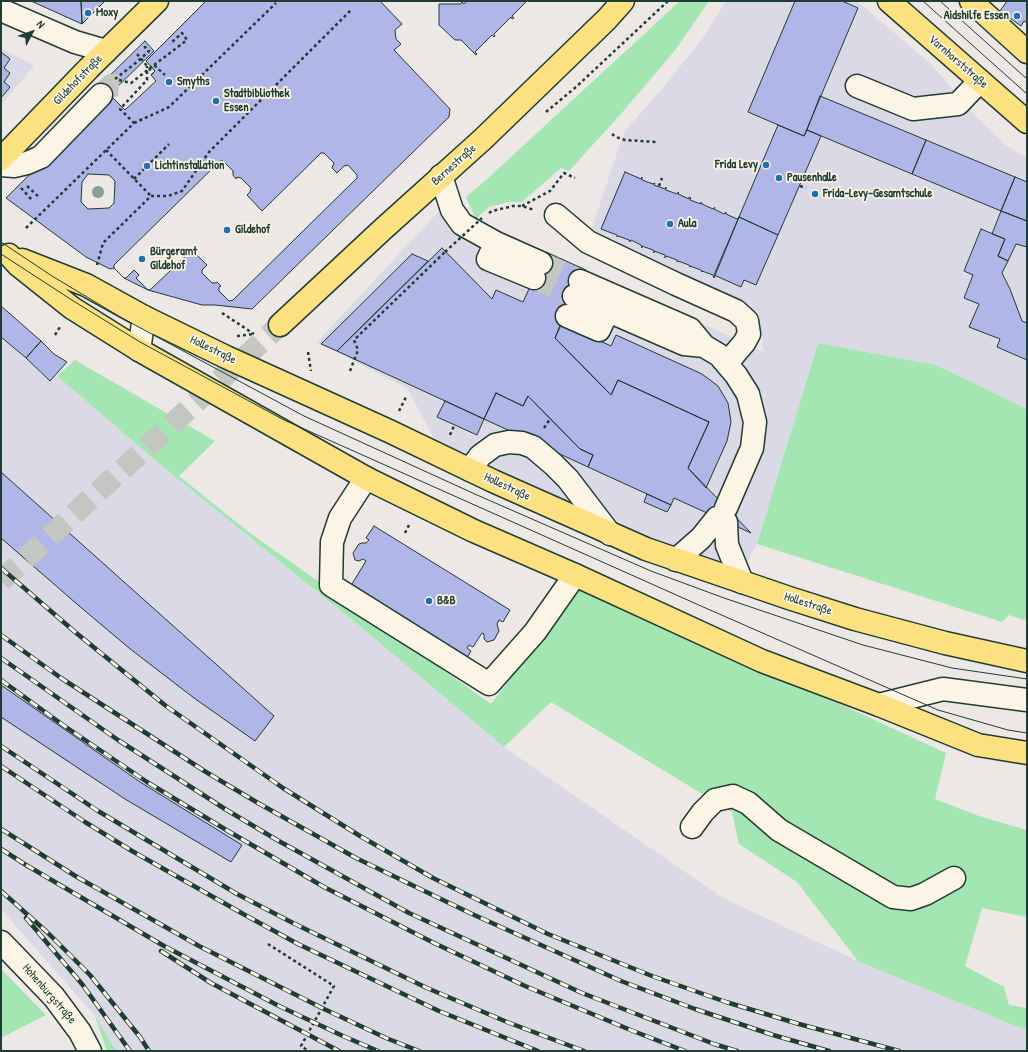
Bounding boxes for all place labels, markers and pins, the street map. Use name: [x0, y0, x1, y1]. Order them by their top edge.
place label: Moxy: [96, 6, 118, 20]
marker: Moxy: [83, 8, 93, 18]
place label: Aidshilfe Essen: [944, 9, 1009, 23]
marker: Aidshilfe Essen: [1012, 11, 1022, 21]
place label: Smyths: [177, 75, 210, 89]
marker: Smyths: [164, 77, 174, 87]
place label: Stadtbibliothek Essen: [224, 87, 289, 115]
marker: Stadtbibliothek Essen: [211, 96, 221, 106]
place label: Frida Levy: [715, 158, 758, 172]
place label: Lichtinstallation: [155, 159, 224, 173]
marker: Frida Levy: [761, 160, 771, 170]
marker: Lichtinstallation: [142, 161, 152, 171]
place label: Pausenhalle: [787, 171, 837, 185]
marker: Pausenhalle: [774, 173, 784, 183]
place label: Frida-Levy-Gesamtschule: [823, 187, 932, 201]
marker: Frida-Levy-Gesamtschule: [810, 189, 820, 199]
place label: Aula: [678, 217, 697, 231]
marker: Aula: [665, 219, 675, 229]
place label: Gildehof: [235, 223, 270, 237]
marker: Gildehof: [222, 225, 232, 235]
place label: Bürgeramt Gildehof: [150, 245, 197, 273]
marker: Bürgeramt Gildehof: [137, 254, 147, 264]
place label: B&B: [437, 594, 456, 608]
marker: B&B: [424, 596, 434, 606]

